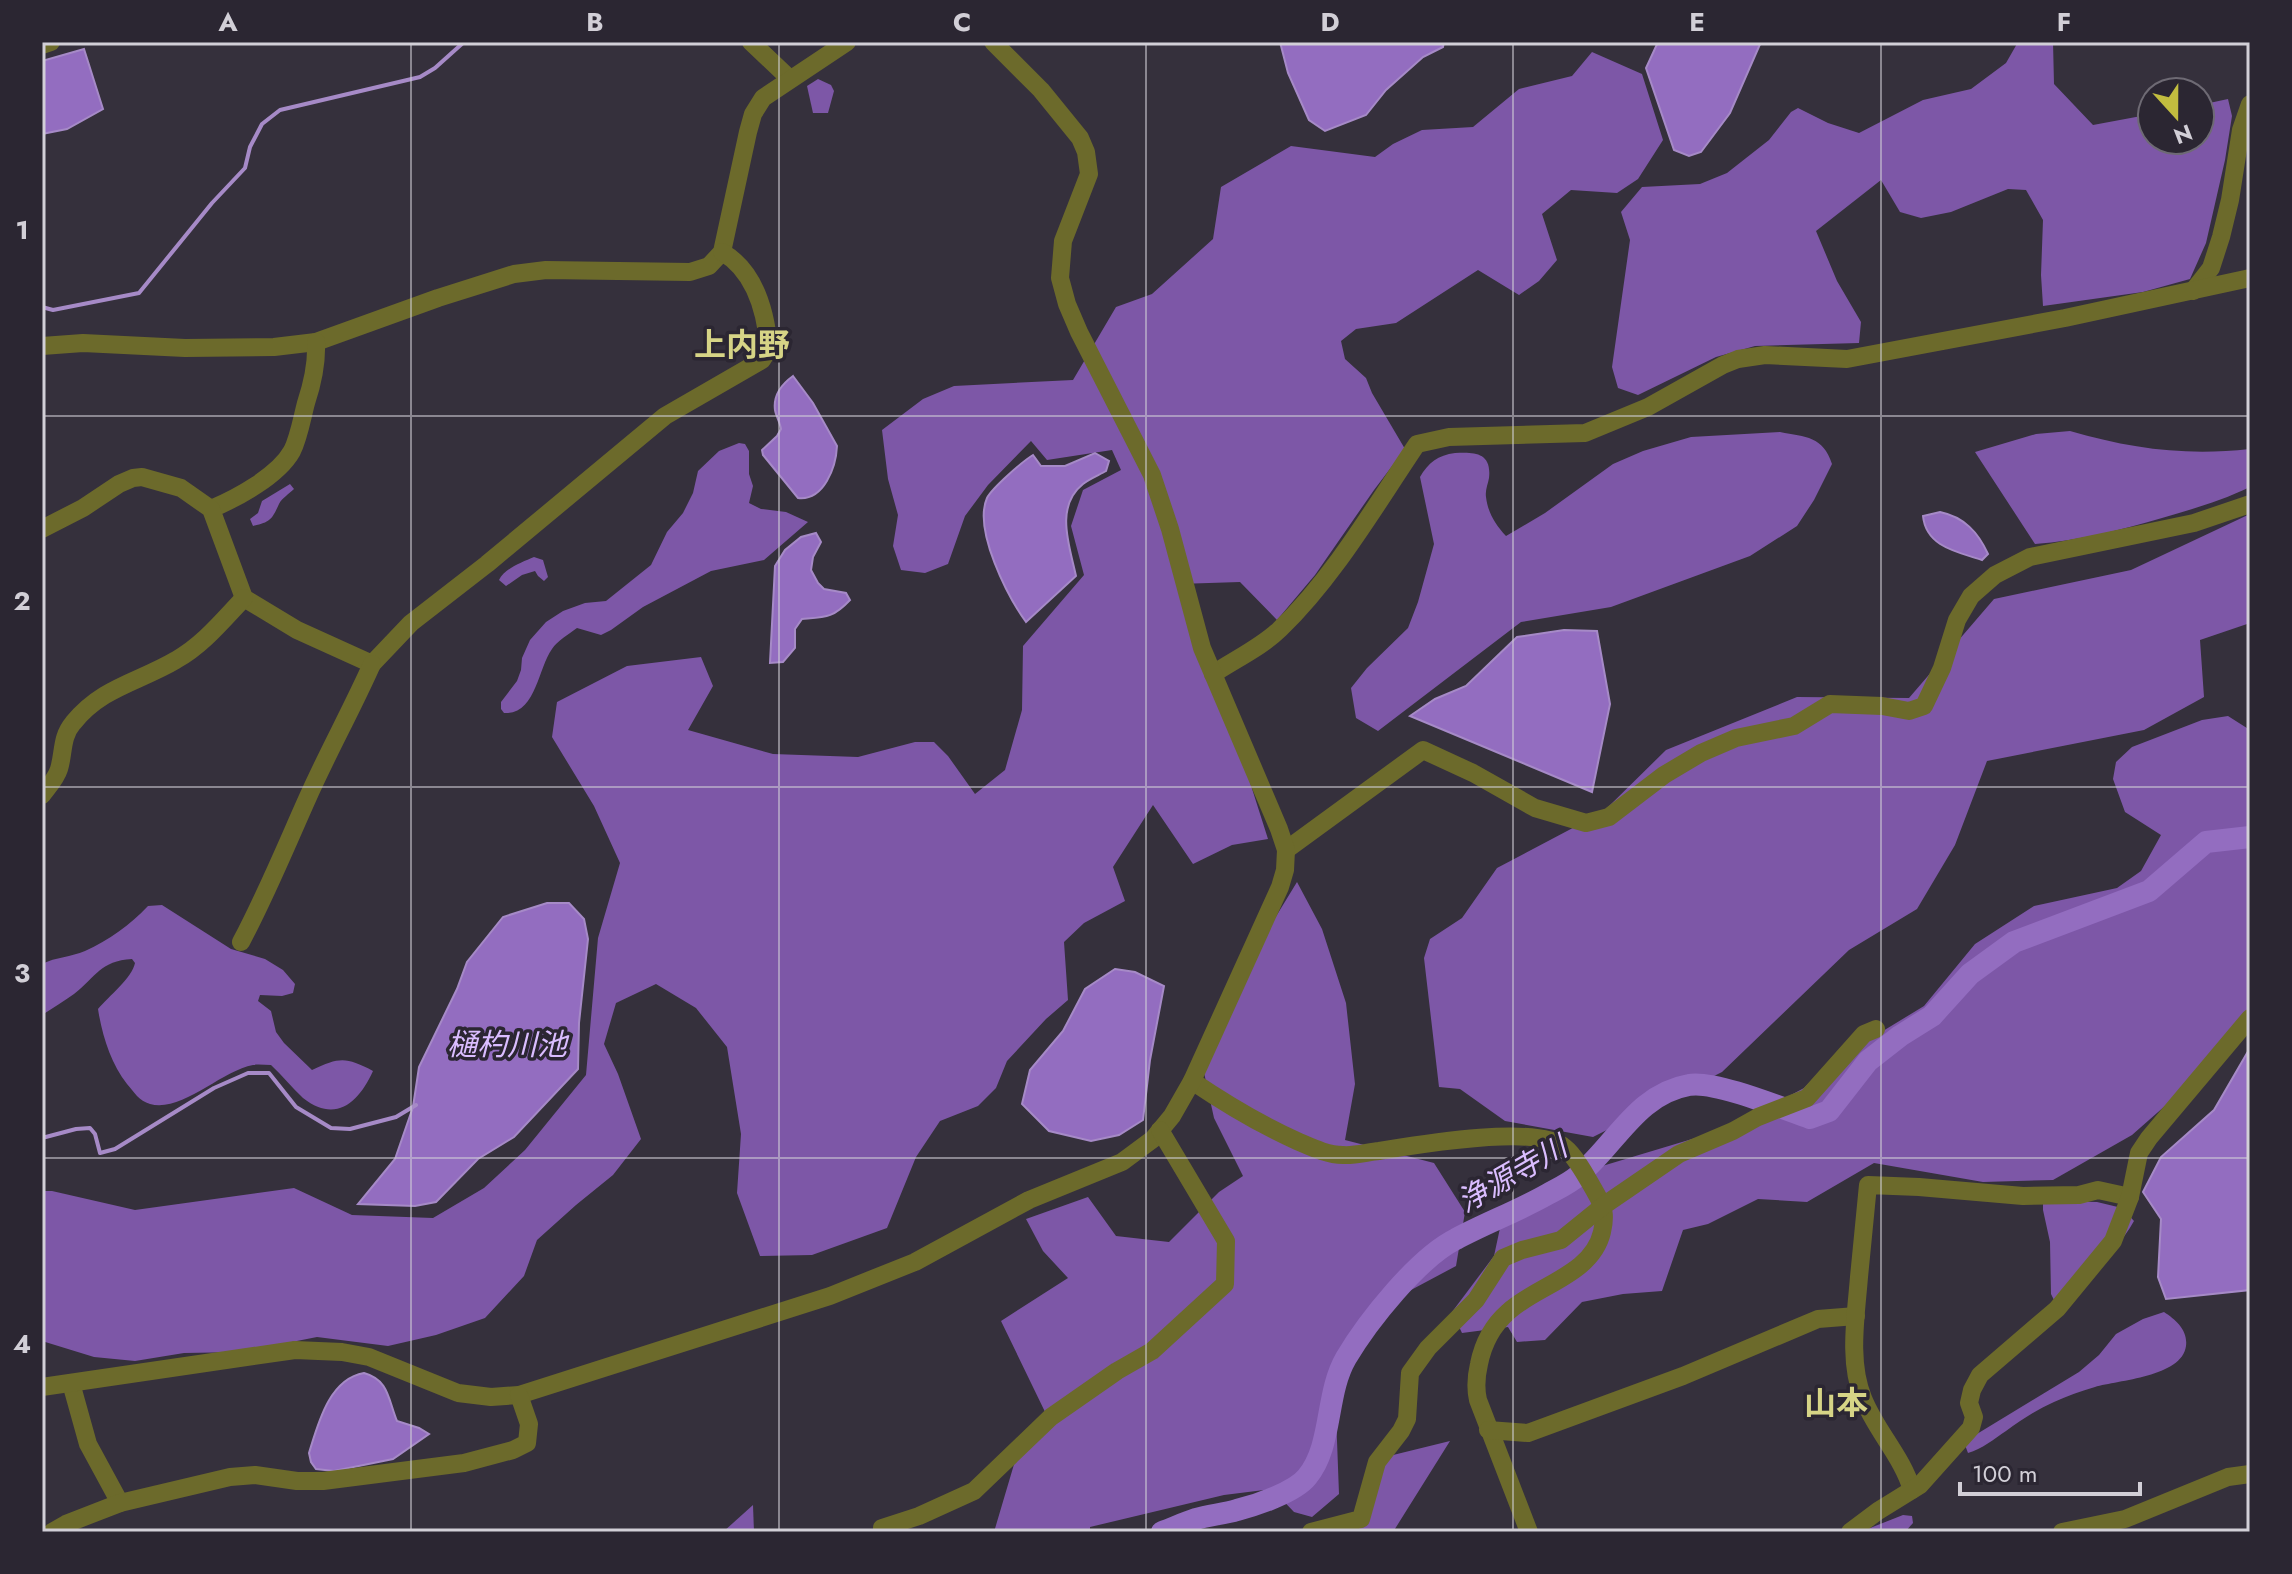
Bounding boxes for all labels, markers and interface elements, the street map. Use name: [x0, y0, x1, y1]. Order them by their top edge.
text: A: [217, 3, 238, 41]
text: B: [586, 3, 604, 41]
text: C: [953, 3, 971, 41]
text: D: [1320, 3, 1340, 41]
text: E: [1689, 3, 1705, 41]
text: F: [2057, 3, 2071, 41]
north arrow: [2136, 76, 2216, 156]
text: N: [2169, 117, 2197, 153]
text: 1: [15, 211, 29, 249]
district label: 上内野: [694, 322, 790, 368]
text: 2: [13, 582, 31, 620]
text: 3: [14, 954, 30, 992]
water label: 樋杓川池: [447, 1023, 570, 1066]
water label: 浄源寺川: [1449, 1124, 1577, 1223]
text: 4: [13, 1325, 31, 1363]
district label: 山本: [1804, 1380, 1868, 1426]
scale bar: [1960, 1446, 2140, 1496]
text: 100 m: [1972, 1456, 2038, 1491]

